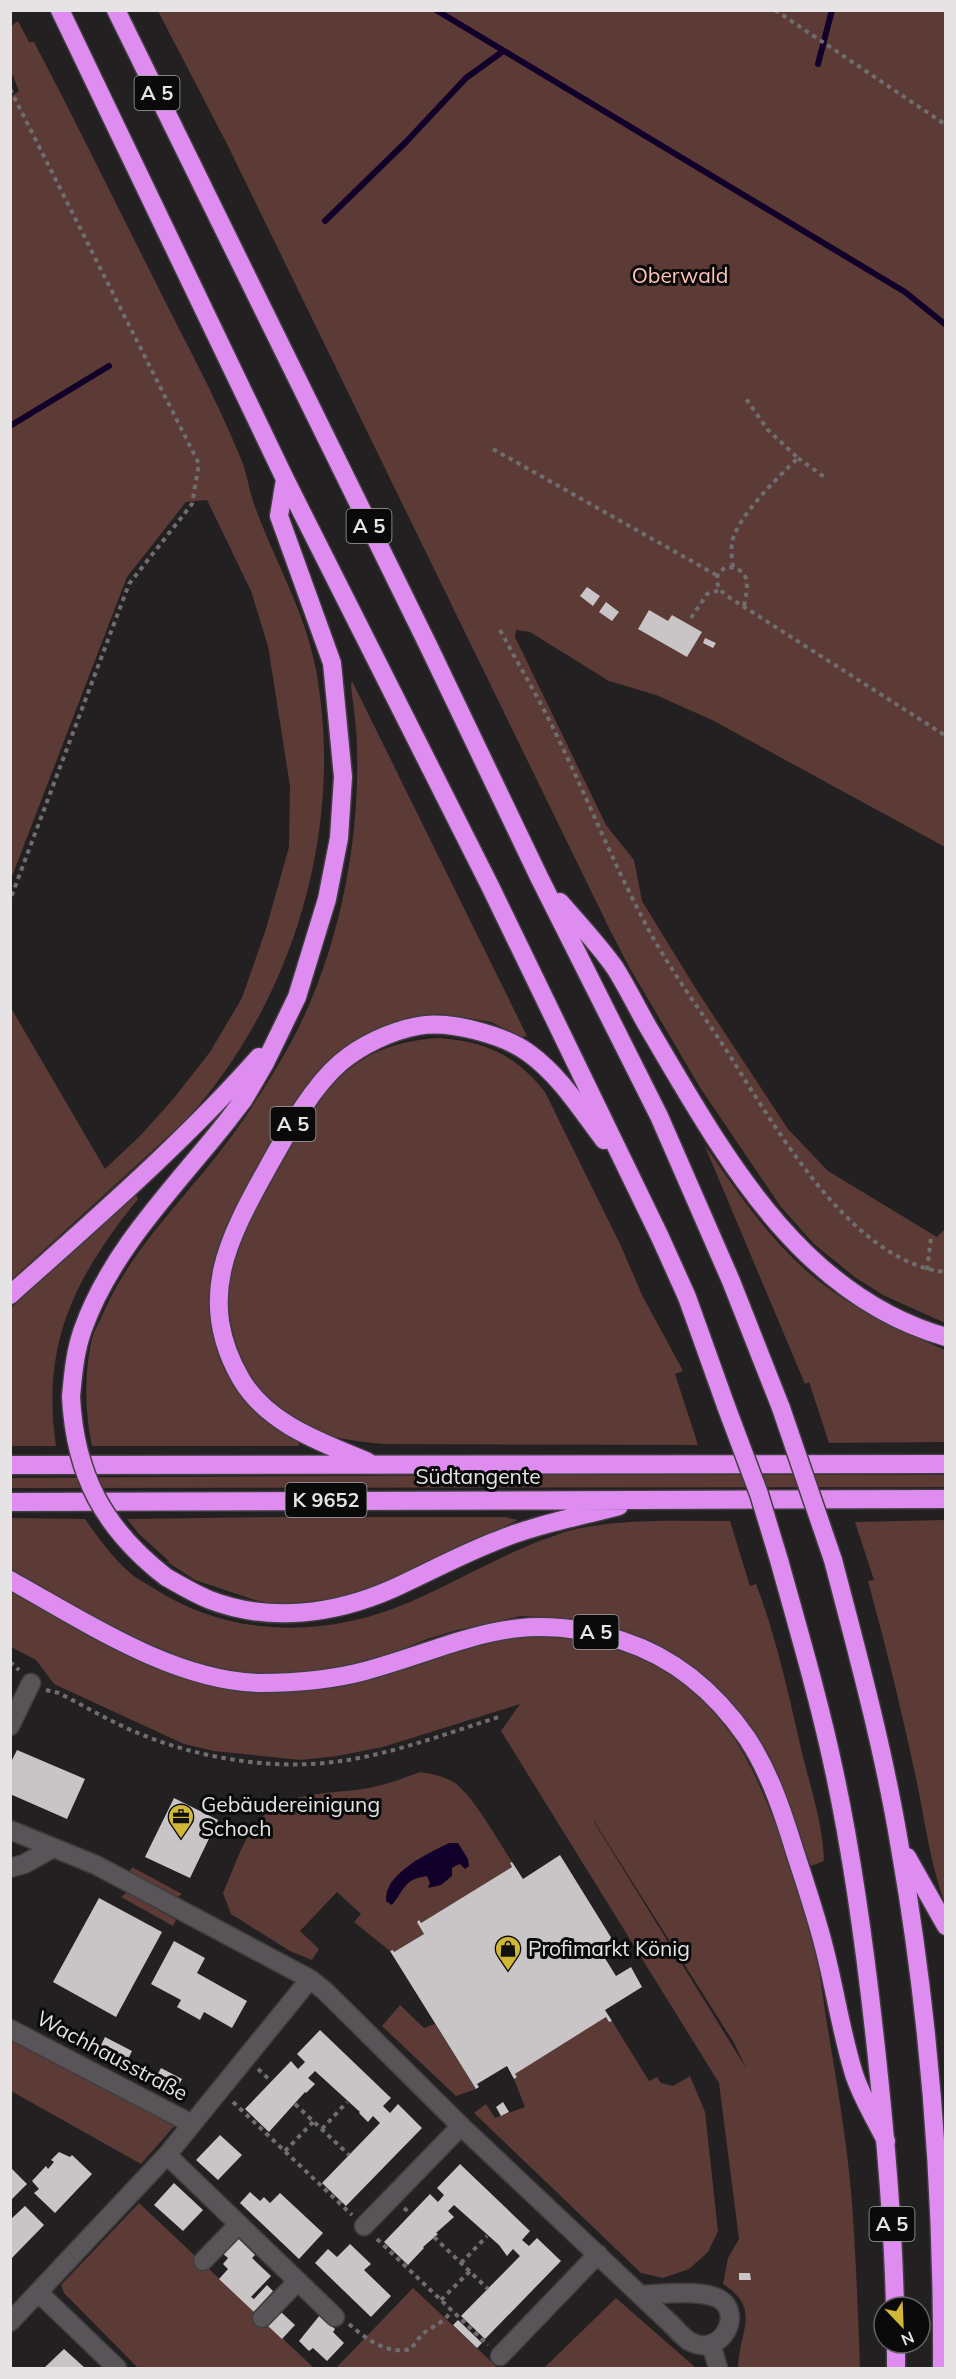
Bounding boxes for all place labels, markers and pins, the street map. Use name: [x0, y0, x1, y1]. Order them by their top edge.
place label: Gebäudereinigung Schoch: [201, 1791, 380, 1841]
office icon: Gebäudereinigung Schoch: [166, 1802, 196, 1840]
shop icon: Profimarkt König: [493, 1934, 523, 1972]
place label: Profimarkt König: [528, 1935, 690, 1961]

